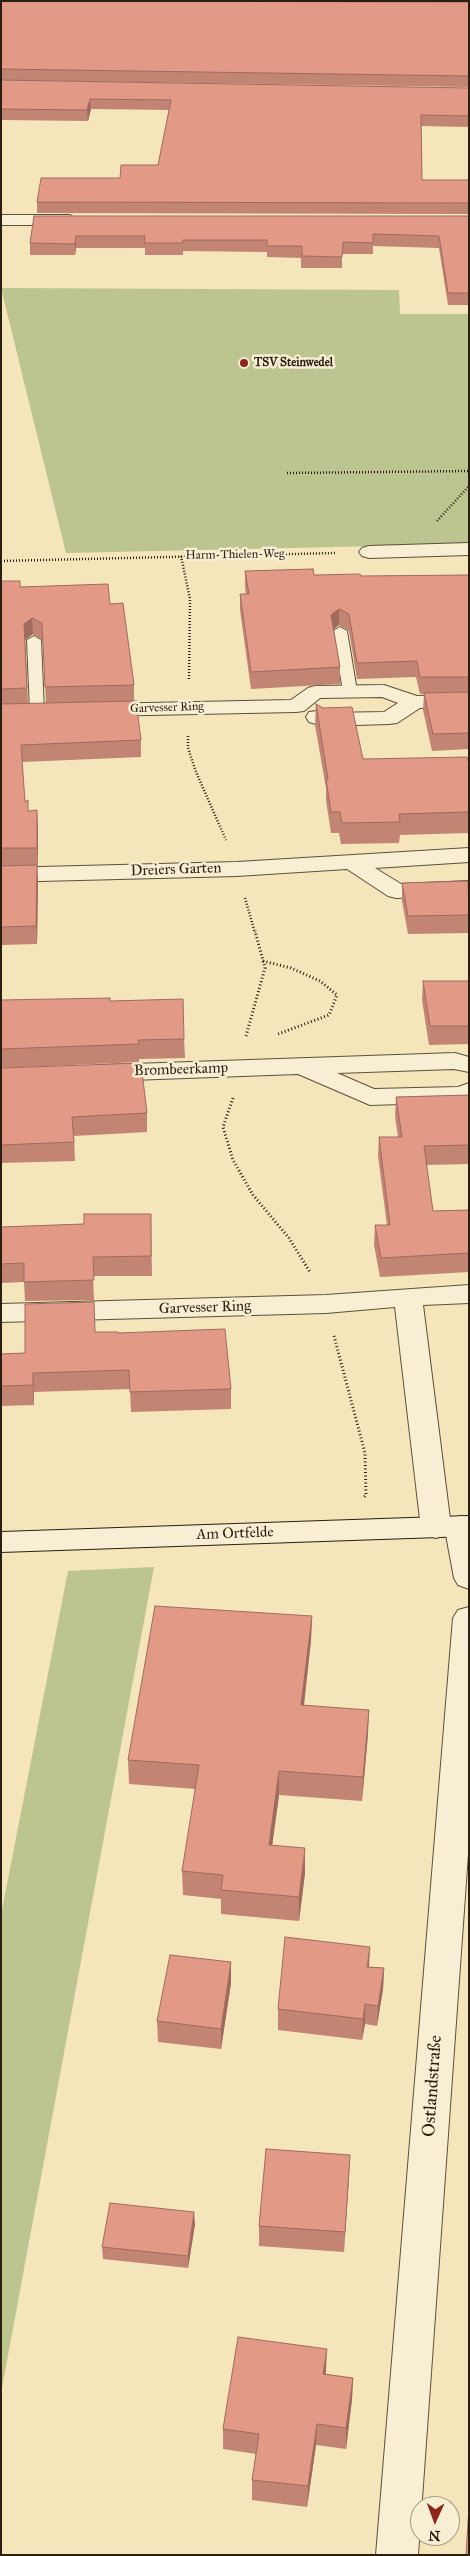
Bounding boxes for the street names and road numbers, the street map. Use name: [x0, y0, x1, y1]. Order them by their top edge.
street label: Harm-Thielen-Weg: [185, 547, 285, 563]
street label: Garvesser Ring: [130, 700, 204, 716]
street label: Dreiers Garten: [130, 859, 222, 881]
street label: Brombeerkamp: [134, 1059, 228, 1081]
street label: Garvesser Ring: [159, 1297, 251, 1319]
street label: Am Ortfelde: [196, 1524, 274, 1544]
street label: Ostlandstraße: [419, 2034, 447, 2138]

